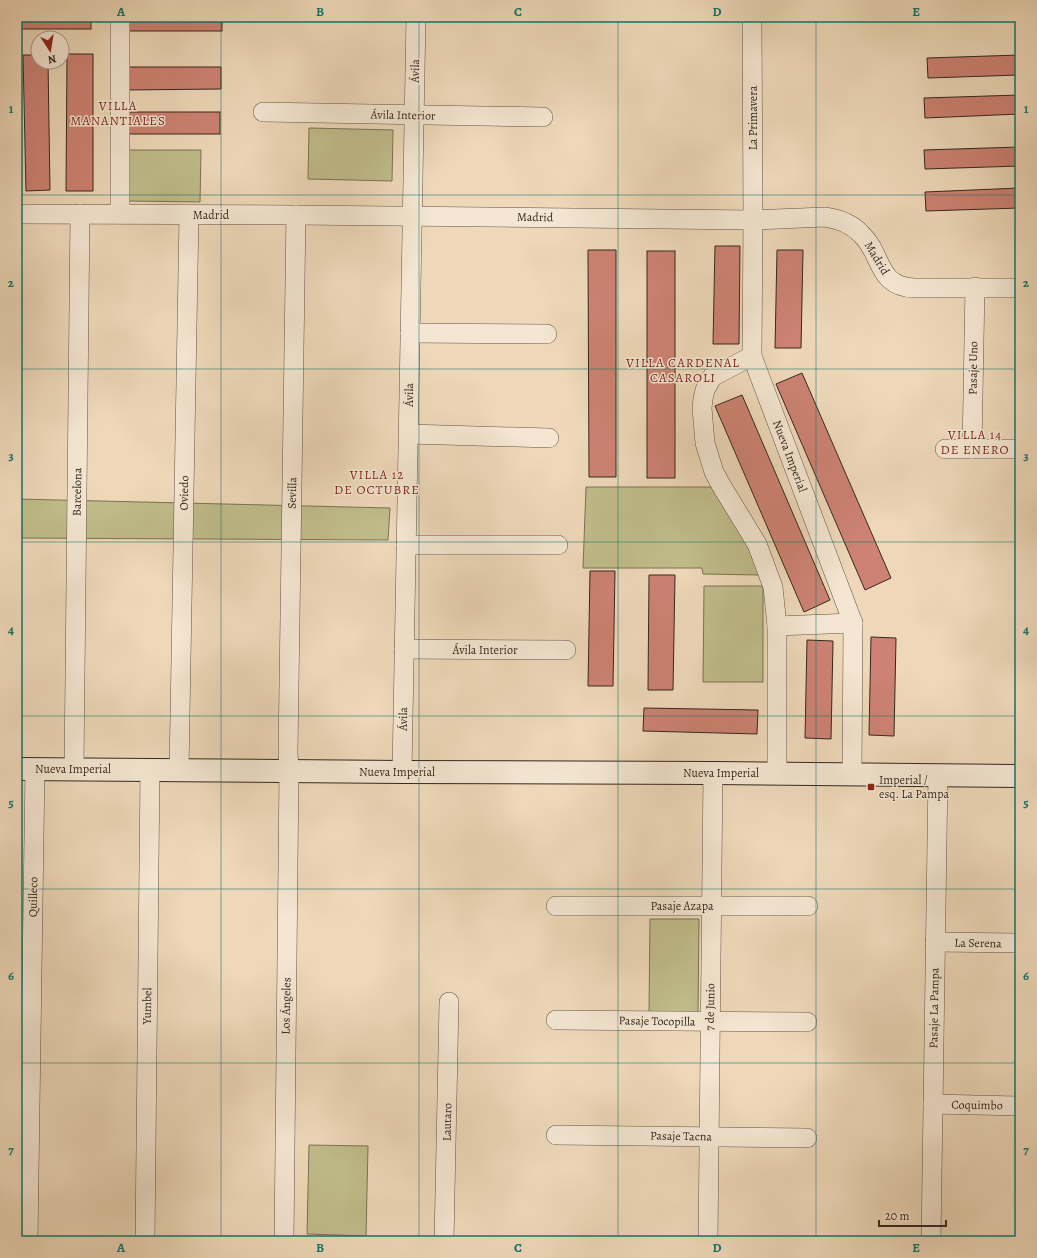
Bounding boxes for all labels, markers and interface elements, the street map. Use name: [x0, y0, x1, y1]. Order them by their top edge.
text: A: [116, 3, 126, 20]
text: B: [316, 3, 324, 20]
text: C: [514, 3, 522, 20]
text: D: [712, 3, 722, 20]
text: E: [912, 3, 920, 20]
north arrow: [30, 30, 70, 70]
text: N: [46, 51, 57, 67]
street label: Ávila: [407, 58, 423, 84]
street label: La Primavera: [745, 85, 761, 150]
district label: VILLA MANANTIALES: [70, 97, 166, 129]
text: 1: [9, 100, 14, 117]
text: 1: [1024, 100, 1029, 117]
street label: Ávila Interior: [369, 106, 436, 124]
street label: Madrid: [193, 207, 230, 223]
street label: Madrid: [517, 209, 554, 225]
street label: Madrid: [861, 238, 894, 278]
text: 2: [8, 274, 15, 291]
text: 2: [1023, 274, 1030, 291]
street label: Pasaje Uno: [965, 341, 981, 395]
district label: VILLA CARDENAL CASAROLI: [625, 354, 740, 386]
street label: Ávila: [401, 382, 417, 408]
street label: Nueva Imperial: [769, 418, 811, 494]
district label: VILLA 14 DE ENERO: [941, 426, 1009, 458]
text: 3: [8, 447, 14, 464]
text: 3: [1023, 447, 1029, 464]
district label: VILLA 12 DE OCTUBRE: [334, 466, 420, 498]
street label: Barcelona: [69, 467, 85, 516]
street label: Oviedo: [176, 475, 192, 511]
street label: Sevilla: [284, 477, 300, 509]
text: 4: [8, 621, 14, 638]
text: 4: [1023, 621, 1029, 638]
street label: Ávila Interior: [451, 642, 518, 658]
street label: Ávila: [395, 706, 411, 732]
street label: Nueva Imperial: [35, 761, 111, 777]
street label: Nueva Imperial: [359, 764, 435, 780]
street label: Nueva Imperial: [683, 765, 759, 781]
place label: Imperial / esq. La Pampa: [879, 772, 950, 802]
marker: Imperial / esq. La Pampa: [866, 782, 876, 792]
text: 5: [8, 794, 14, 811]
text: 5: [1023, 794, 1029, 811]
street label: Quilleco: [25, 877, 41, 917]
street label: Pasaje Azapa: [650, 898, 714, 914]
street label: La Serena: [954, 935, 1002, 951]
text: 6: [8, 967, 14, 984]
street label: Pasaje La Pampa: [925, 967, 943, 1049]
text: 6: [1023, 967, 1029, 984]
street label: Los Ángeles: [278, 977, 295, 1035]
street label: 7 de Junio: [702, 983, 718, 1031]
street label: Yumbel: [139, 987, 155, 1026]
street label: Pasaje Tocopilla: [618, 1012, 696, 1030]
street label: Coquimbo: [951, 1097, 1003, 1113]
street label: Lautaro: [439, 1103, 455, 1141]
street label: Pasaje Tacna: [650, 1127, 713, 1145]
text: 7: [8, 1141, 14, 1158]
text: 7: [1023, 1141, 1029, 1158]
scale bar: [879, 1202, 946, 1228]
text: 20 m: [885, 1208, 909, 1224]
text: A: [116, 1239, 126, 1256]
text: B: [316, 1239, 324, 1256]
text: C: [514, 1239, 522, 1256]
text: D: [712, 1239, 722, 1256]
text: E: [912, 1239, 920, 1256]

